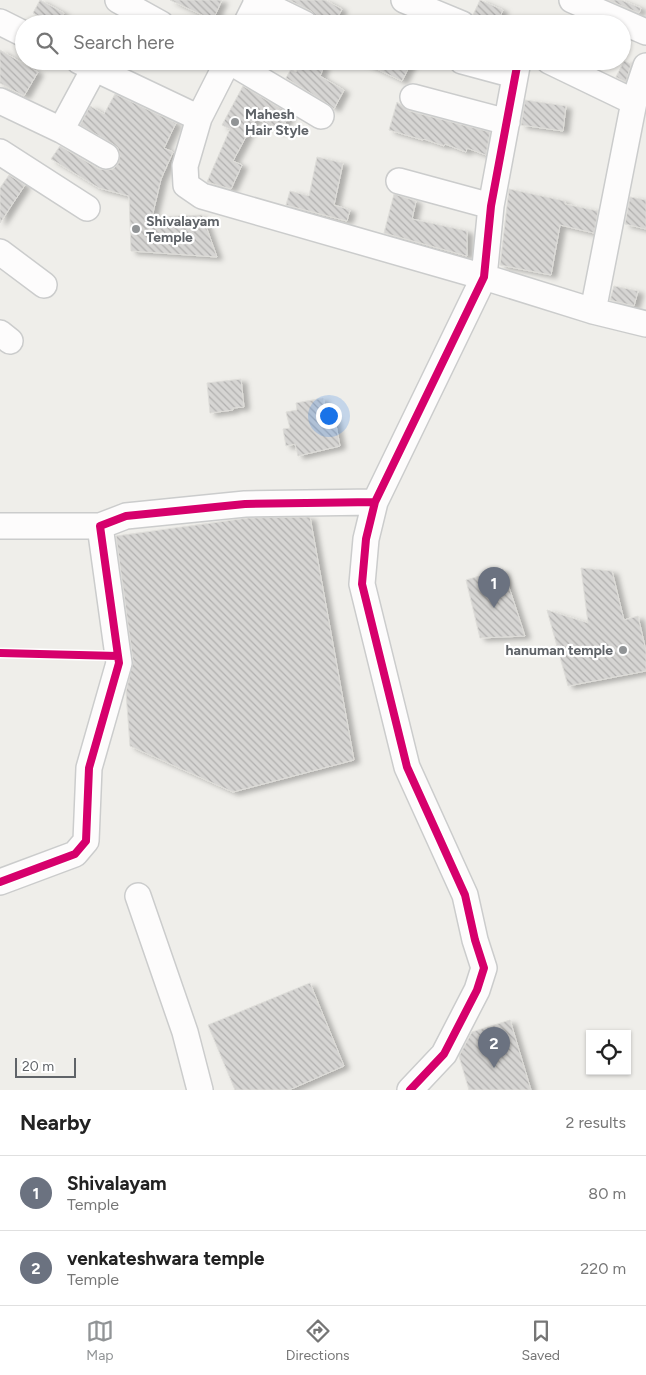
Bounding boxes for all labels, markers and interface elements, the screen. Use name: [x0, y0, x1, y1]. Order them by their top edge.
search box: [15, 15, 631, 70]
icon: search: [33, 29, 61, 57]
text: Search here: [73, 31, 175, 54]
place label: Mahesh Hair Style: [245, 106, 309, 139]
marker: Mahesh Hair Style: [229, 116, 241, 128]
place label: Shivalayam Temple: [146, 213, 219, 246]
marker: Shivalayam Temple: [130, 223, 142, 235]
your location: [316, 403, 342, 429]
pin: 1: [478, 567, 510, 608]
place label: hanuman temple: [506, 642, 613, 659]
marker: hanuman temple: [617, 644, 629, 656]
pin: 2: [478, 1027, 510, 1068]
map controls: [586, 1030, 631, 1075]
button: locate: [586, 1030, 631, 1075]
scale bar: [15, 1055, 76, 1078]
text: 20 m: [22, 1058, 54, 1075]
text: Nearby: [20, 1110, 91, 1135]
text: 2 results: [566, 1113, 626, 1132]
text: Shivalayam: [67, 1172, 167, 1195]
text: 1: [33, 1184, 39, 1203]
text: 80 m: [588, 1184, 626, 1203]
text: Temple: [67, 1195, 119, 1214]
text: venkateshwara temple: [67, 1247, 265, 1270]
text: 2: [31, 1259, 41, 1278]
text: 220 m: [580, 1259, 626, 1278]
text: Temple: [67, 1270, 119, 1289]
tab: Map: [86, 1317, 114, 1364]
tab: Directions: [286, 1317, 350, 1364]
tab: Saved: [521, 1317, 560, 1364]

